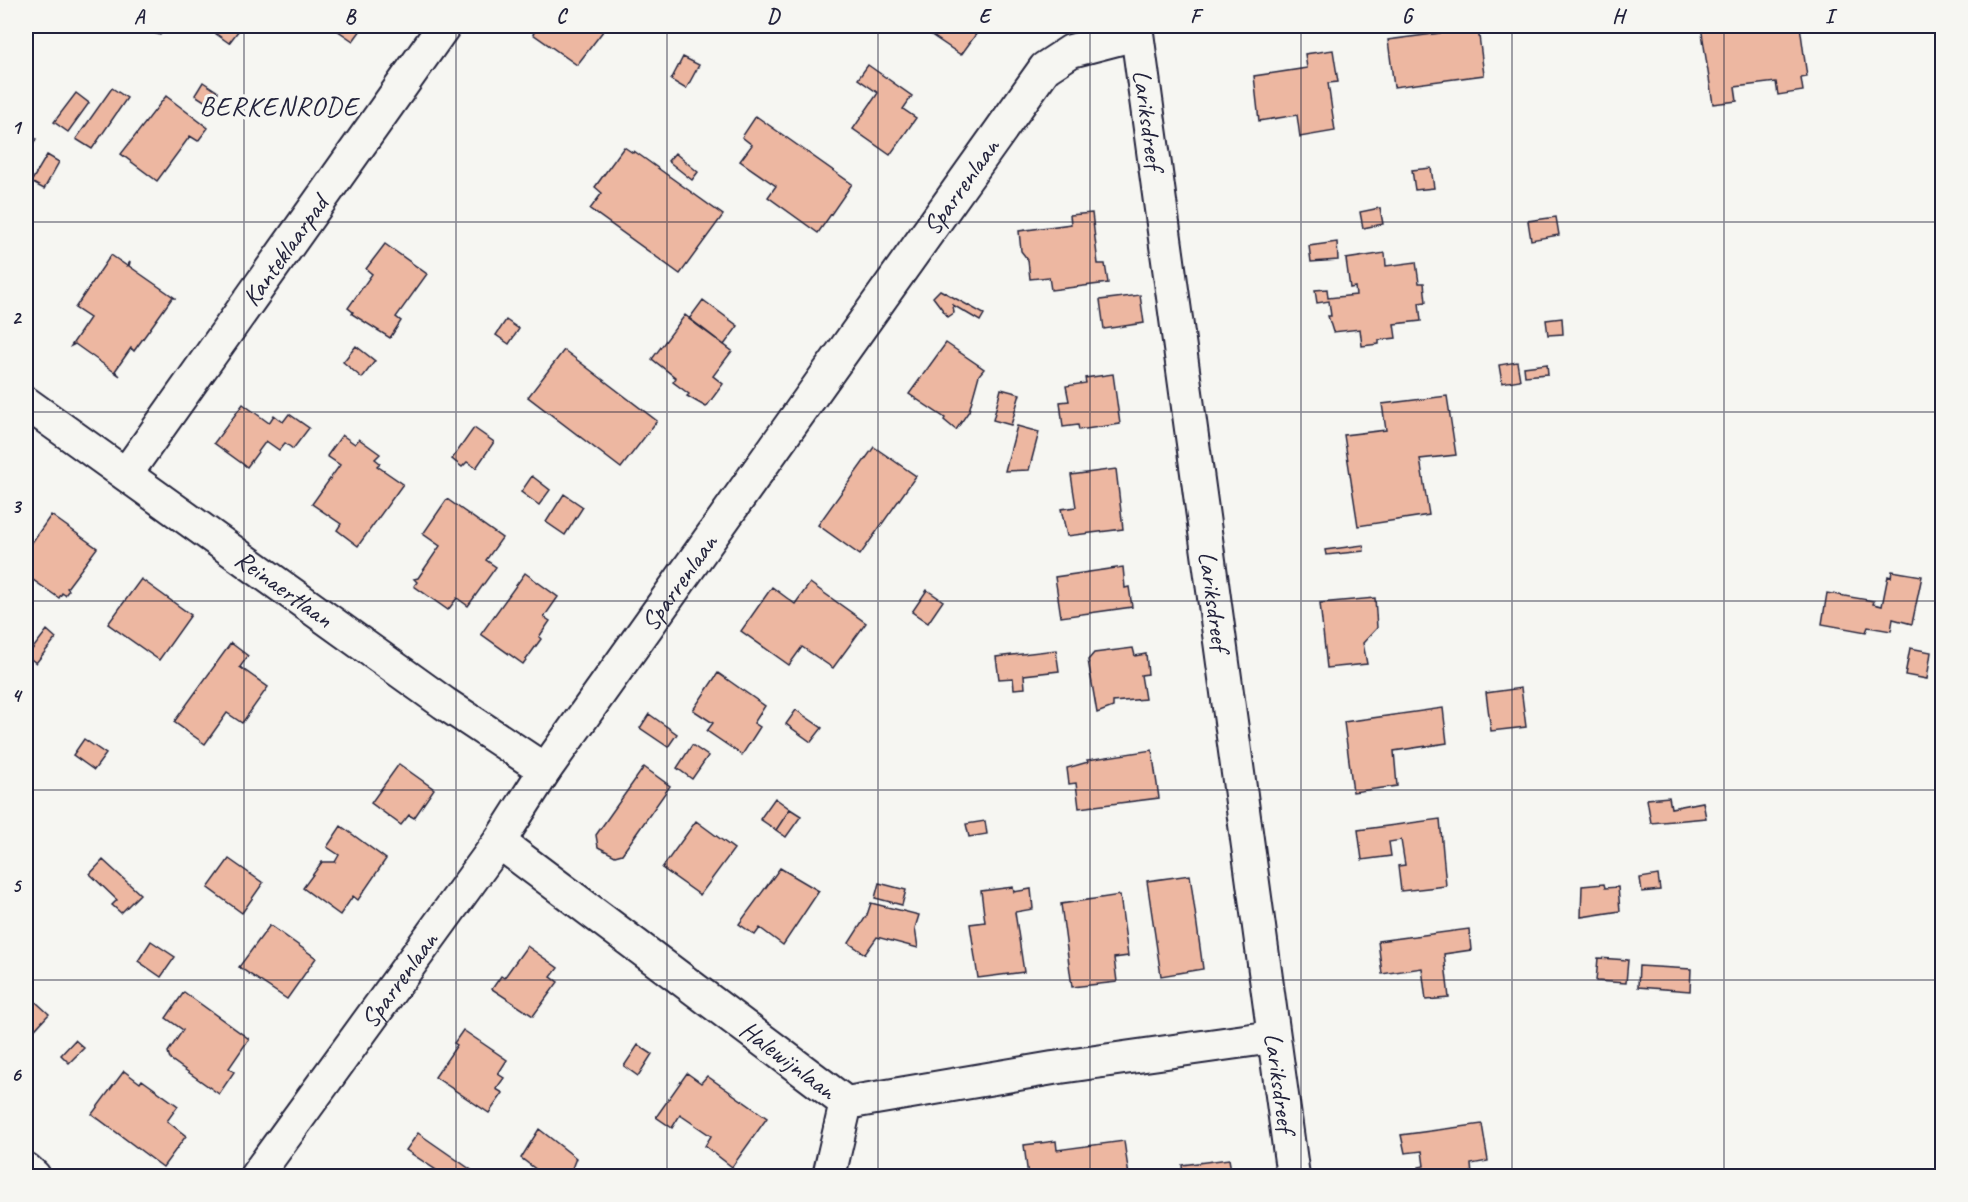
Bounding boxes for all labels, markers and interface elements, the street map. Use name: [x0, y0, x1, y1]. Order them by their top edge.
text: A: [134, 4, 146, 29]
text: B: [345, 4, 357, 29]
text: C: [556, 4, 568, 29]
text: D: [767, 4, 781, 29]
text: E: [979, 4, 993, 29]
text: F: [1190, 4, 1204, 29]
text: G: [1402, 4, 1415, 29]
text: H: [1612, 4, 1627, 29]
text: I: [1825, 4, 1838, 29]
street label: Lariksdreef: [1125, 68, 1172, 177]
district label: BERKENRODE: [200, 89, 361, 123]
text: 1: [12, 115, 23, 140]
street label: Sparrenlaan: [915, 131, 1007, 241]
street label: Kanteklaarpad: [235, 186, 338, 313]
text: 2: [12, 305, 23, 330]
text: 3: [12, 494, 23, 519]
street label: Sparrenlaan: [634, 527, 726, 637]
street label: Reinaertlaan: [229, 542, 340, 635]
street label: Lariksdreef: [1191, 549, 1238, 658]
text: 4: [12, 683, 24, 708]
text: 5: [12, 873, 23, 898]
street label: Sparrenlaan: [353, 924, 446, 1034]
street label: Halewijnlaan: [733, 1013, 844, 1108]
street label: Lariksdreef: [1257, 1031, 1304, 1140]
text: 6: [11, 1062, 22, 1087]

